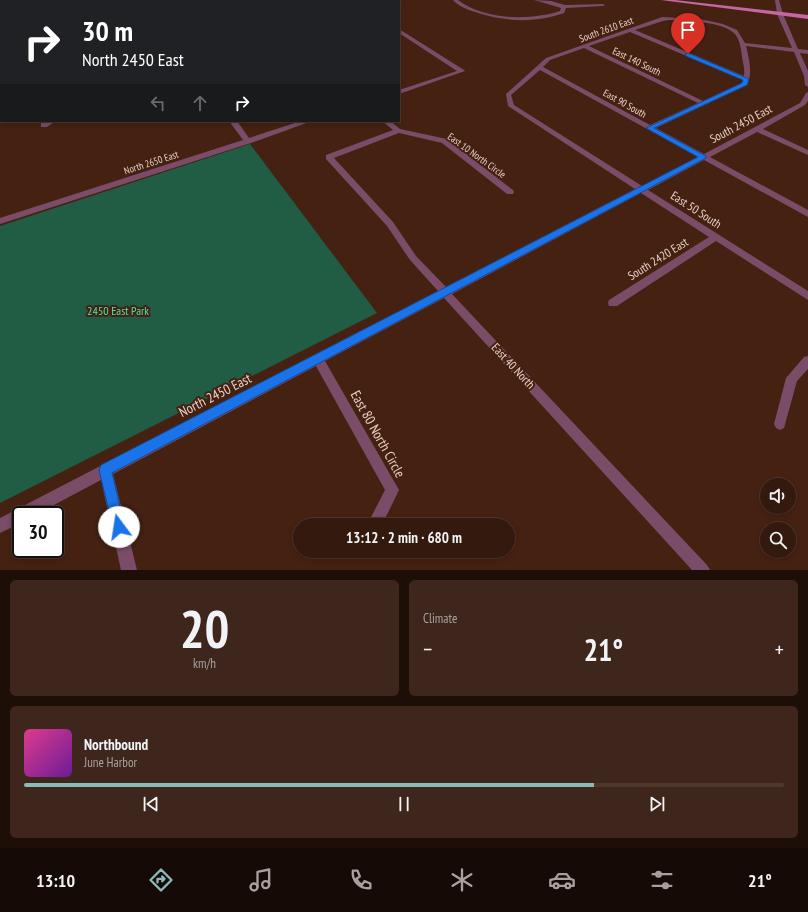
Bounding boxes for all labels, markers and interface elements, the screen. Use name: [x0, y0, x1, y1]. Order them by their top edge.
text: 30 m: [82, 12, 133, 49]
pin: [671, 13, 705, 54]
street label: South 2610 East: [577, 14, 635, 45]
icon: right: [16, 16, 68, 68]
icon: arrive: [677, 19, 699, 41]
street label: East 140 South: [610, 44, 663, 79]
text: North 2450 East: [82, 48, 184, 71]
street label: East 90 South: [601, 86, 649, 121]
icon: left: [147, 92, 169, 114]
icon: ahead: [189, 92, 211, 114]
icon: right: [231, 92, 253, 114]
street label: South 2450 East: [707, 101, 775, 146]
street label: East 10 North Circle: [445, 130, 508, 181]
street label: North 2650 East: [122, 147, 180, 177]
street label: East 50 South: [668, 188, 724, 231]
street label: South 2420 East: [625, 234, 691, 283]
park label: 2450 East Park: [87, 303, 149, 318]
street label: East 40 North: [488, 340, 538, 392]
street label: North 2450 East: [176, 369, 254, 421]
street label: East 80 North Circle: [347, 387, 409, 481]
map controls: [760, 478, 796, 558]
button: sound: [760, 478, 796, 514]
speed limit sign: 30: [12, 506, 64, 558]
position arrow: [98, 506, 140, 548]
button: search: [760, 522, 796, 558]
text: 13:12 · 2 min · 680 m: [346, 528, 462, 547]
text: 20: [180, 595, 229, 662]
text: Climate: [423, 610, 457, 627]
text: 21°: [584, 630, 623, 669]
text: −: [423, 635, 432, 663]
text: +: [775, 635, 784, 663]
text: km/h: [193, 655, 216, 672]
text: Northbound: [84, 735, 148, 754]
text: June Harbor: [84, 754, 137, 771]
icon: previous: [140, 793, 162, 815]
icon: pause: [393, 793, 415, 815]
icon: next: [646, 793, 668, 815]
icon: directions: [147, 866, 175, 894]
icon: music: [247, 866, 275, 894]
icon: phone: [347, 866, 375, 894]
icon: climate: [448, 866, 476, 894]
icon: car: [548, 866, 576, 894]
icon: filters: [648, 866, 676, 894]
text: 13:10: [36, 869, 75, 892]
text: 21°: [748, 869, 772, 892]

